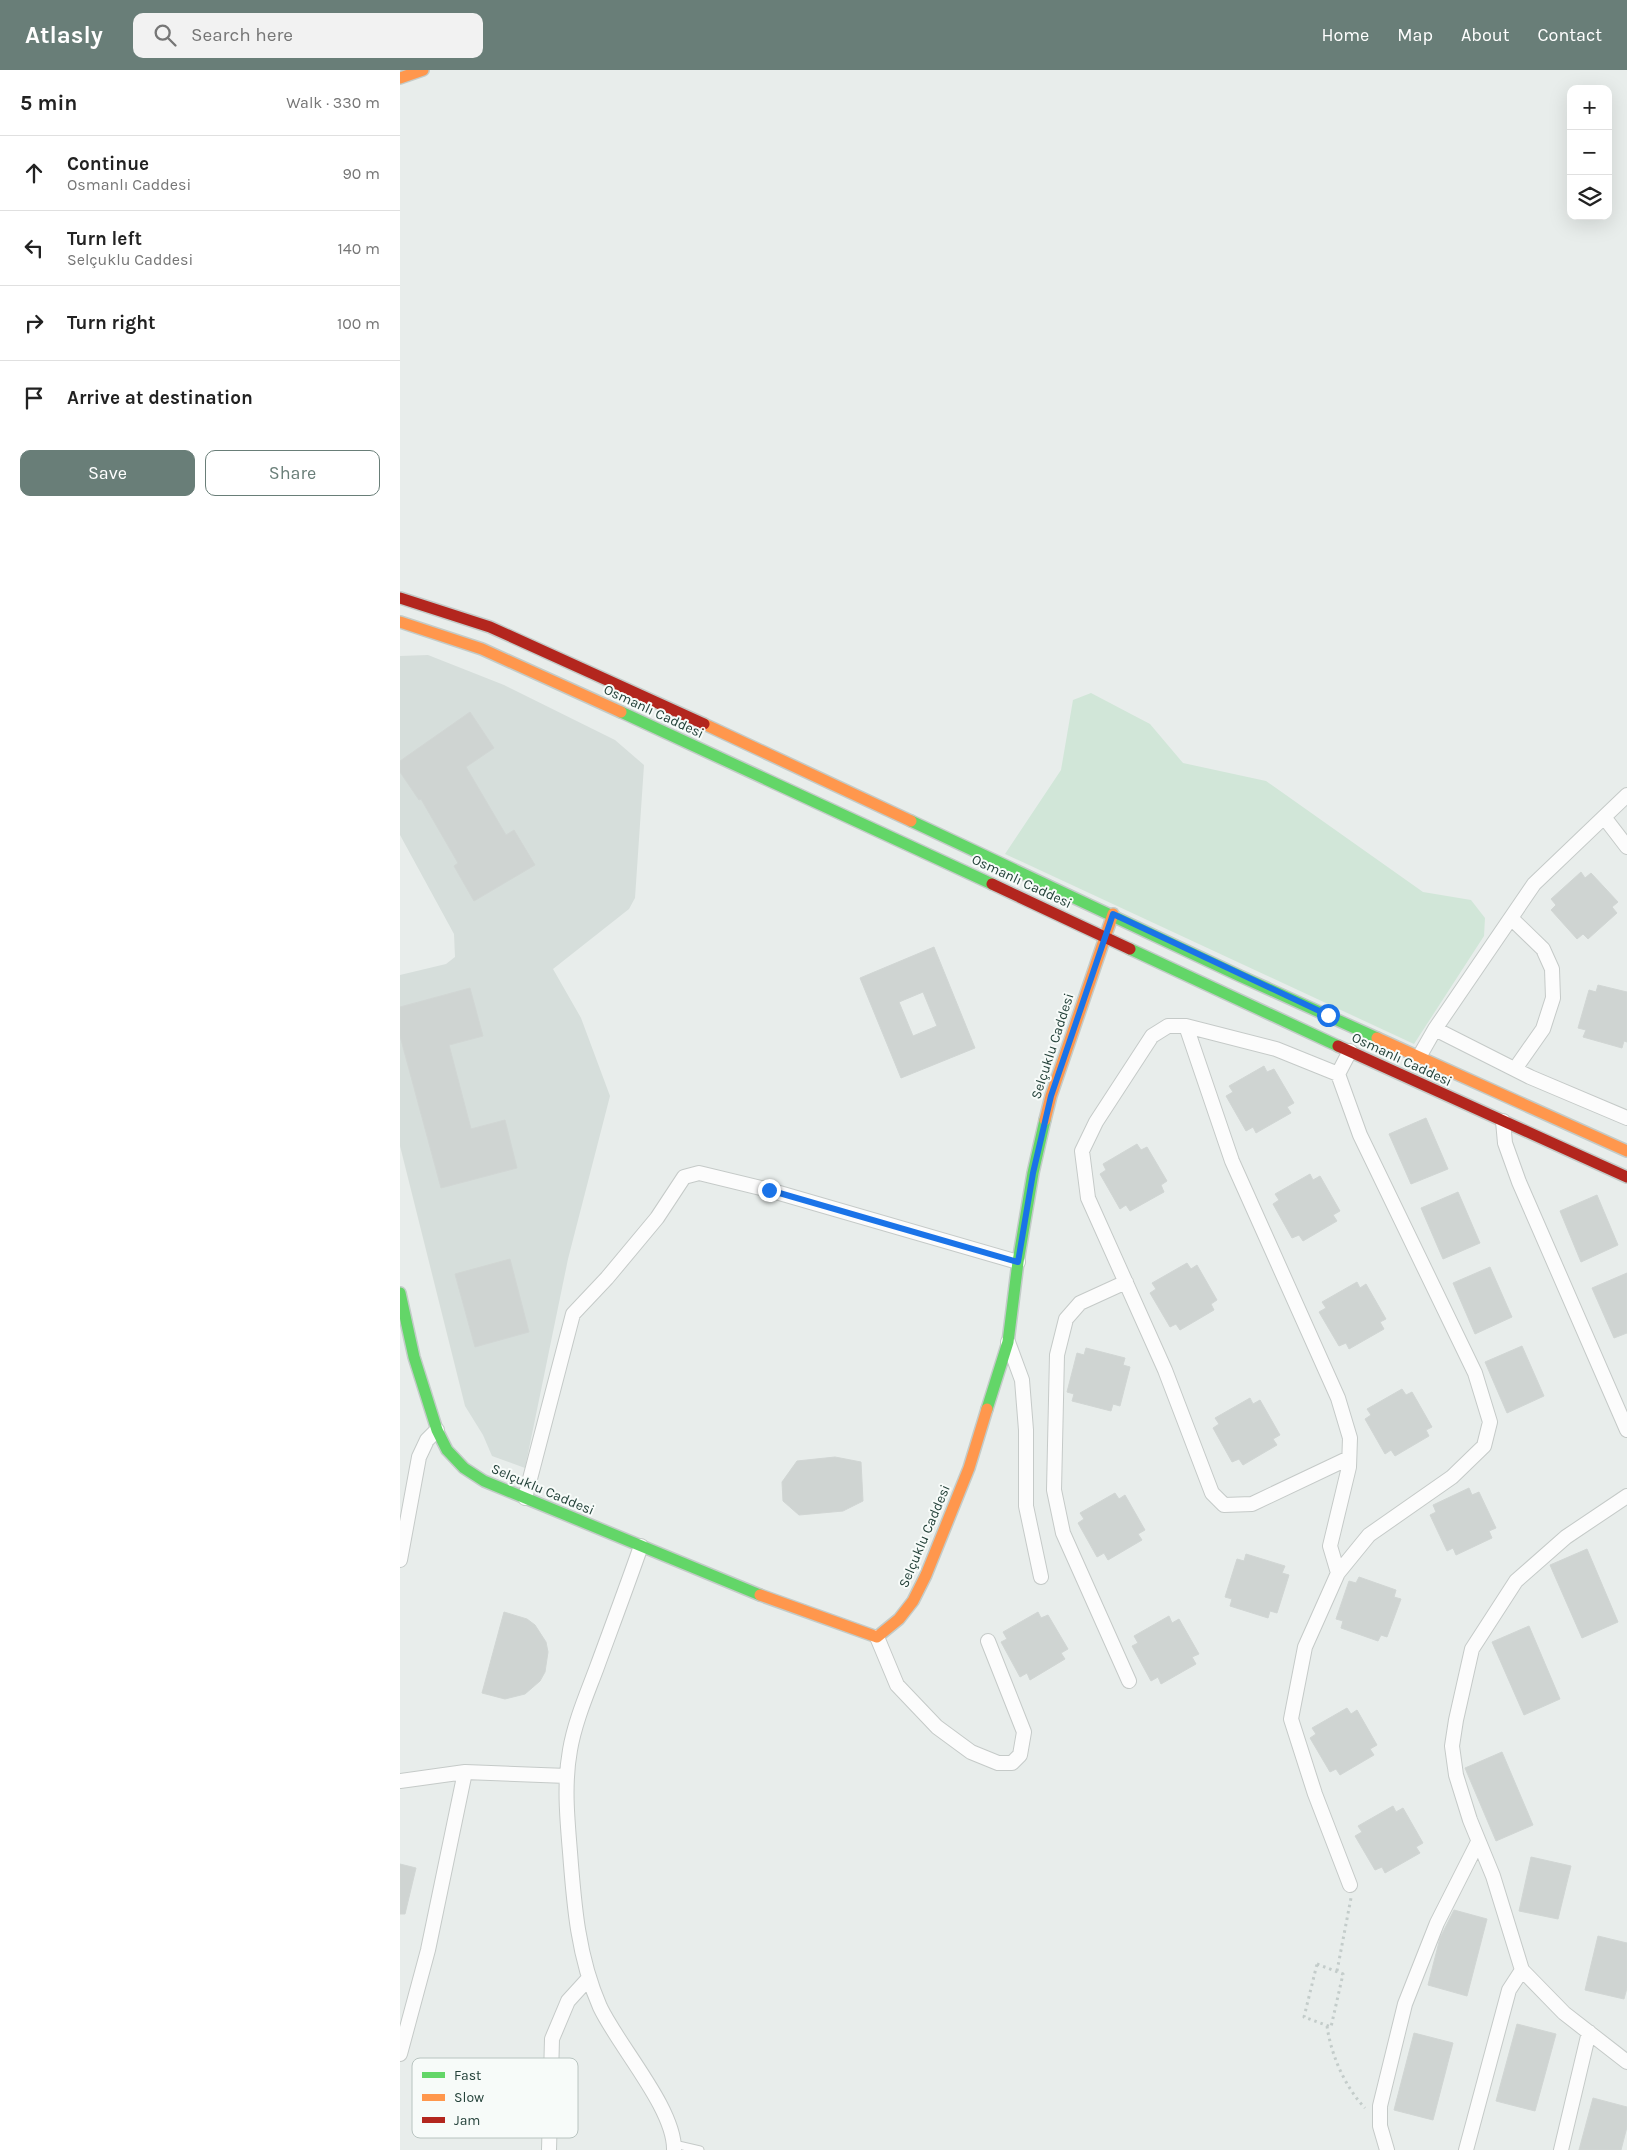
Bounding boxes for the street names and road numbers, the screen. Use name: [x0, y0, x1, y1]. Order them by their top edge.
street label: Osmanlı Caddesi: [601, 681, 707, 742]
street label: Osmanlı Caddesi: [969, 851, 1075, 912]
street label: Selçuklu Caddesi: [1027, 991, 1078, 1101]
street label: Osmanlı Caddesi: [1349, 1029, 1455, 1090]
street label: Selçuklu Caddesi: [489, 1460, 597, 1519]
street label: Selçuklu Caddesi: [895, 1482, 954, 1590]

